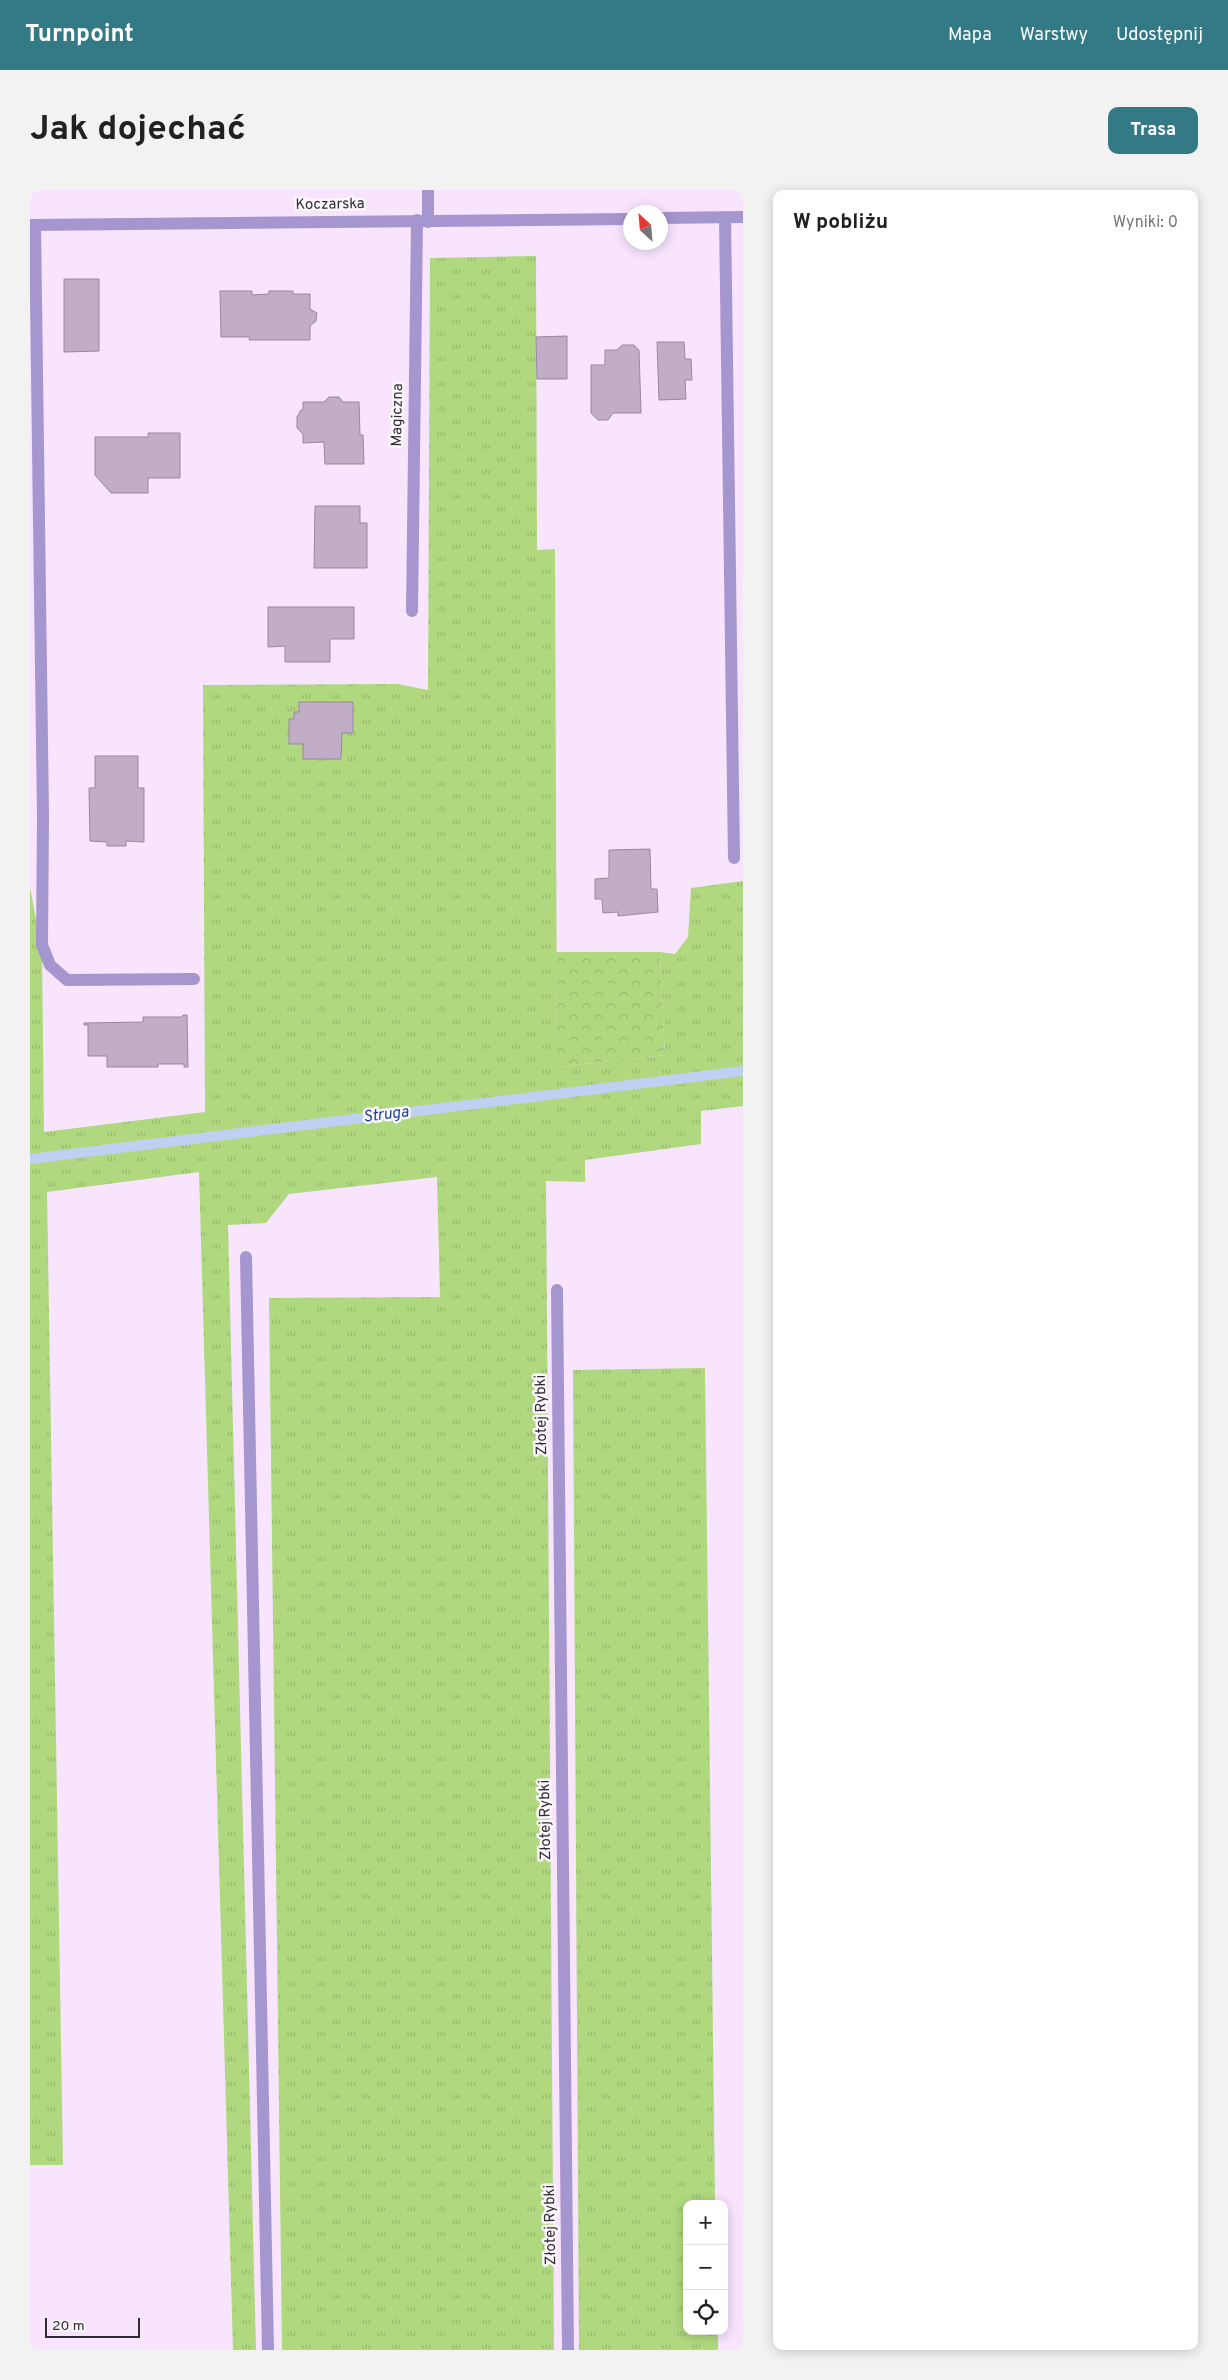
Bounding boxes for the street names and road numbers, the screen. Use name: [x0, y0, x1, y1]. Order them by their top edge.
street label: Koczarska: [295, 195, 365, 215]
street label: Magiczna: [388, 383, 408, 447]
street label: Złotej Rybki: [532, 1374, 552, 1456]
street label: Złotej Rybki: [536, 1779, 556, 1861]
street label: Złotej Rybki: [541, 2184, 561, 2266]

